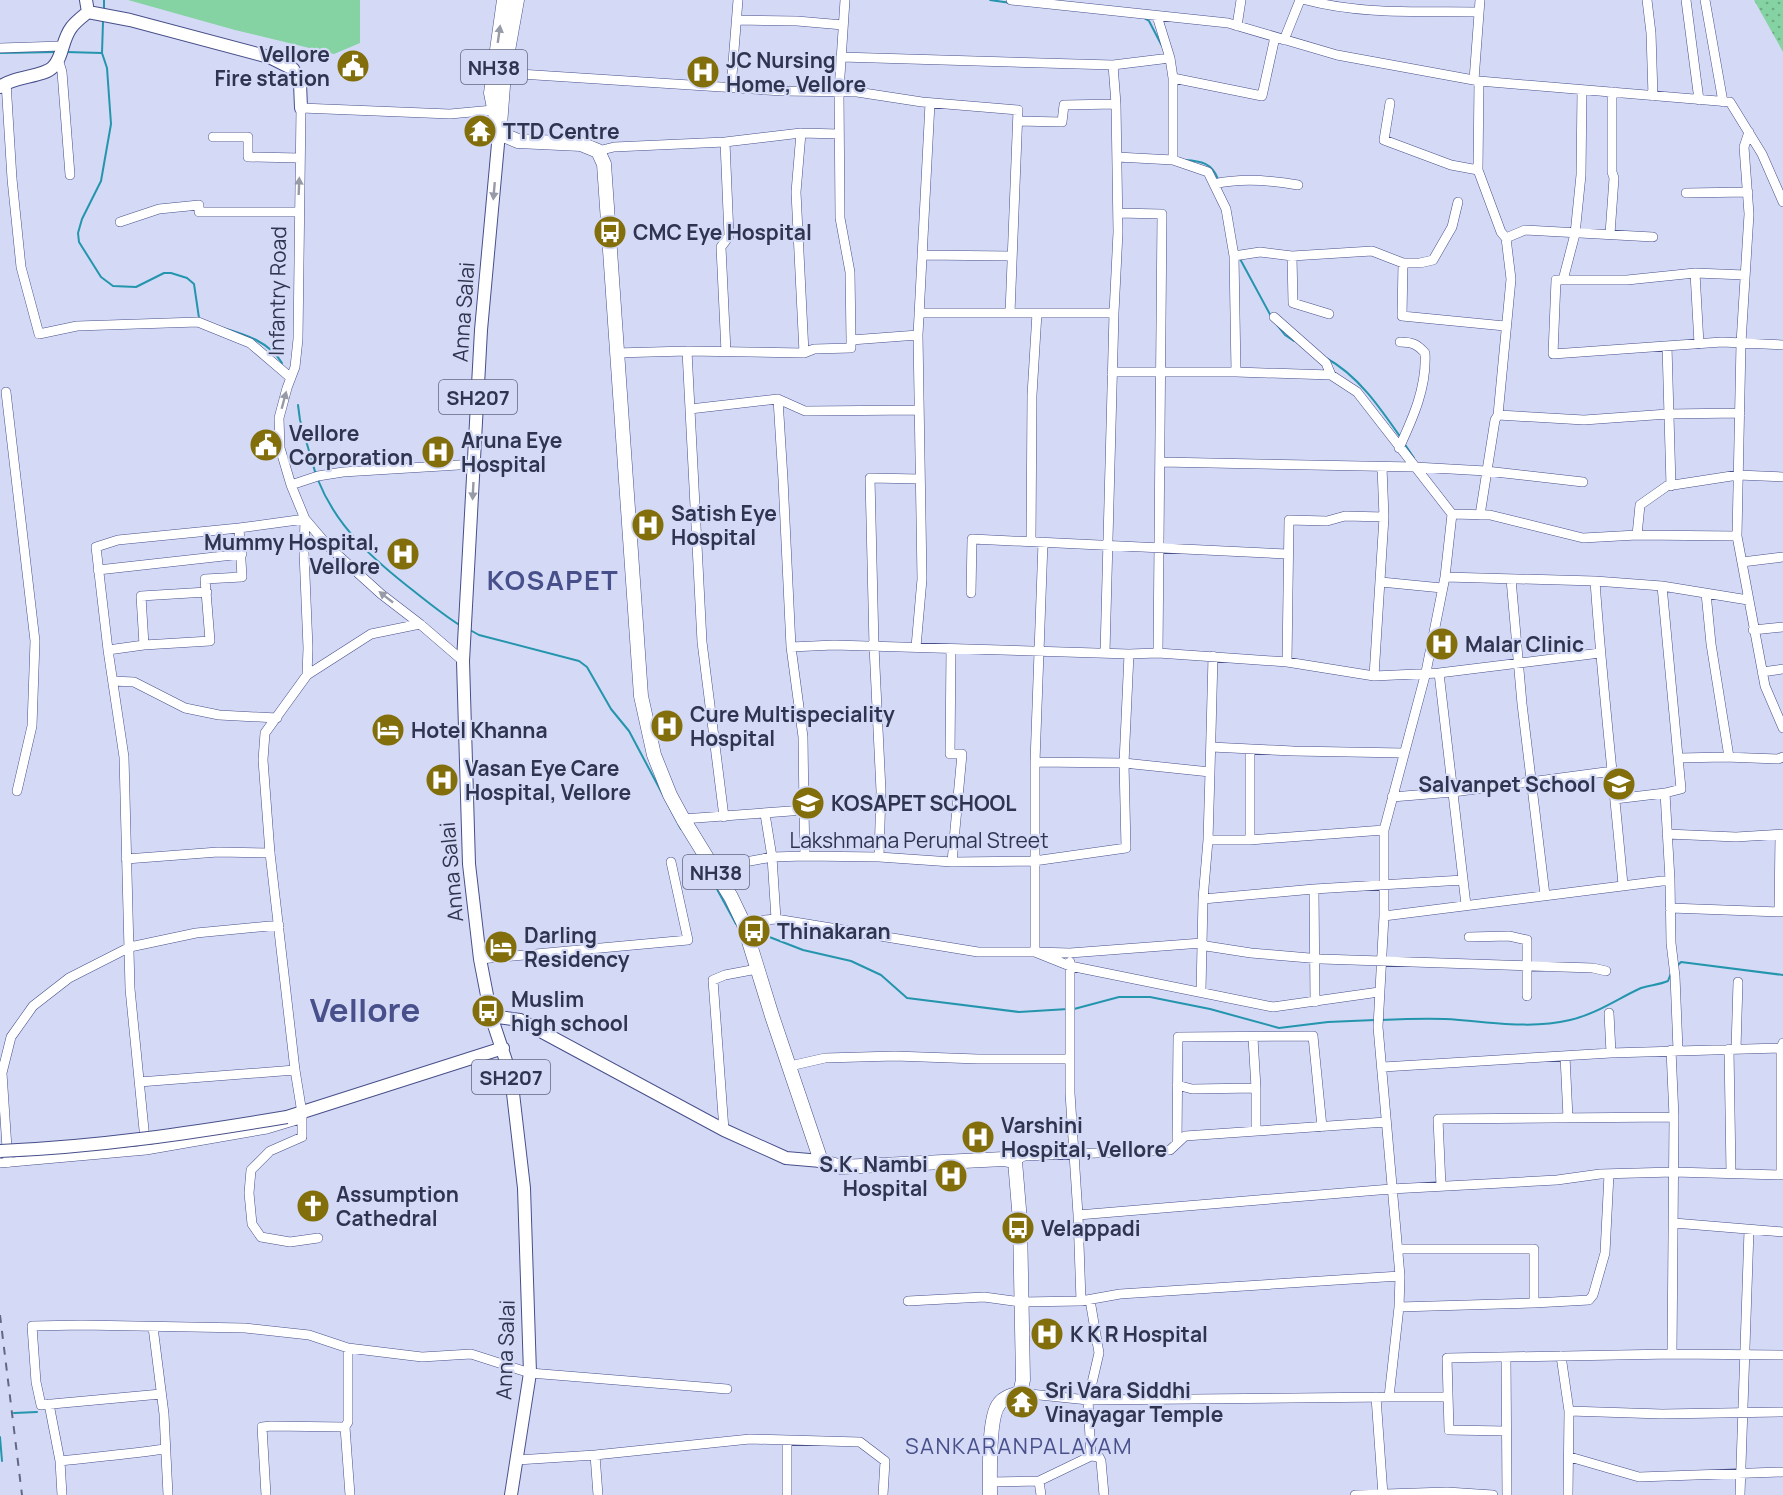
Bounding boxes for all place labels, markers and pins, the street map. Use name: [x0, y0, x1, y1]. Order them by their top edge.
place label: Vellore Fire station: [214, 40, 330, 92]
place label: JC Nursing Home, Vellore: [726, 46, 866, 98]
public building icon: Vellore Fire station: [335, 48, 371, 84]
hospital icon: JC Nursing Home, Vellore: [685, 54, 721, 90]
temple icon: TTD Centre: [462, 113, 498, 149]
place label: TTD Centre: [503, 117, 620, 145]
bus stop icon: CMC Eye Hospital: [592, 214, 628, 250]
place label: CMC Eye Hospital: [633, 218, 812, 246]
place label: Vellore Corporation: [289, 419, 413, 471]
place label: Aruna Eye Hospital: [461, 426, 562, 478]
public building icon: Vellore Corporation: [248, 427, 284, 463]
hospital icon: Aruna Eye Hospital: [420, 434, 456, 470]
place label: Satish Eye Hospital: [671, 499, 777, 551]
hospital icon: Satish Eye Hospital: [630, 507, 666, 543]
place label: Mummy Hospital, Vellore: [204, 528, 380, 580]
hospital icon: Mummy Hospital, Vellore: [385, 536, 421, 572]
hospital icon: Malar Clinic: [1424, 626, 1460, 662]
place label: Malar Clinic: [1465, 630, 1584, 658]
place label: Cure Multispeciality Hospital: [690, 700, 895, 752]
hospital icon: Cure Multispeciality Hospital: [649, 708, 685, 744]
hotel icon: Hotel Khanna: [370, 712, 406, 748]
place label: Hotel Khanna: [411, 716, 548, 744]
place label: Vasan Eye Care Hospital, Vellore: [465, 754, 631, 806]
hospital icon: Vasan Eye Care Hospital, Vellore: [424, 762, 460, 798]
school or university icon: Salvanpet School: [1601, 766, 1637, 802]
place label: Salvanpet School: [1418, 770, 1596, 798]
school or university icon: KOSAPET SCHOOL: [790, 785, 826, 821]
place label: KOSAPET SCHOOL: [831, 789, 1017, 817]
bus stop icon: Thinakaran: [736, 913, 772, 949]
place label: Thinakaran: [777, 917, 891, 945]
place label: Darling Residency: [524, 921, 630, 973]
hotel icon: Darling Residency: [483, 929, 519, 965]
place label: Muslim high school: [511, 985, 629, 1037]
bus stop icon: Muslim high school: [470, 993, 506, 1029]
place label: Varshini Hospital, Vellore: [1001, 1111, 1167, 1163]
hospital icon: Varshini Hospital, Vellore: [960, 1119, 996, 1155]
place label: S.K. Nambi Hospital: [819, 1150, 928, 1202]
hospital icon: S.K. Nambi Hospital: [933, 1158, 969, 1194]
place label: Assumption Cathedral: [336, 1180, 459, 1232]
church icon: Assumption Cathedral: [295, 1188, 331, 1224]
bus stop icon: Velappadi: [1000, 1210, 1036, 1246]
place label: Velappadi: [1041, 1214, 1141, 1242]
hospital icon: K K R Hospital: [1029, 1316, 1065, 1352]
place label: K K R Hospital: [1070, 1320, 1208, 1348]
place label: Sri Vara Siddhi Vinayagar Temple: [1045, 1376, 1223, 1428]
temple icon: Sri Vara Siddhi Vinayagar Temple: [1004, 1384, 1040, 1420]

